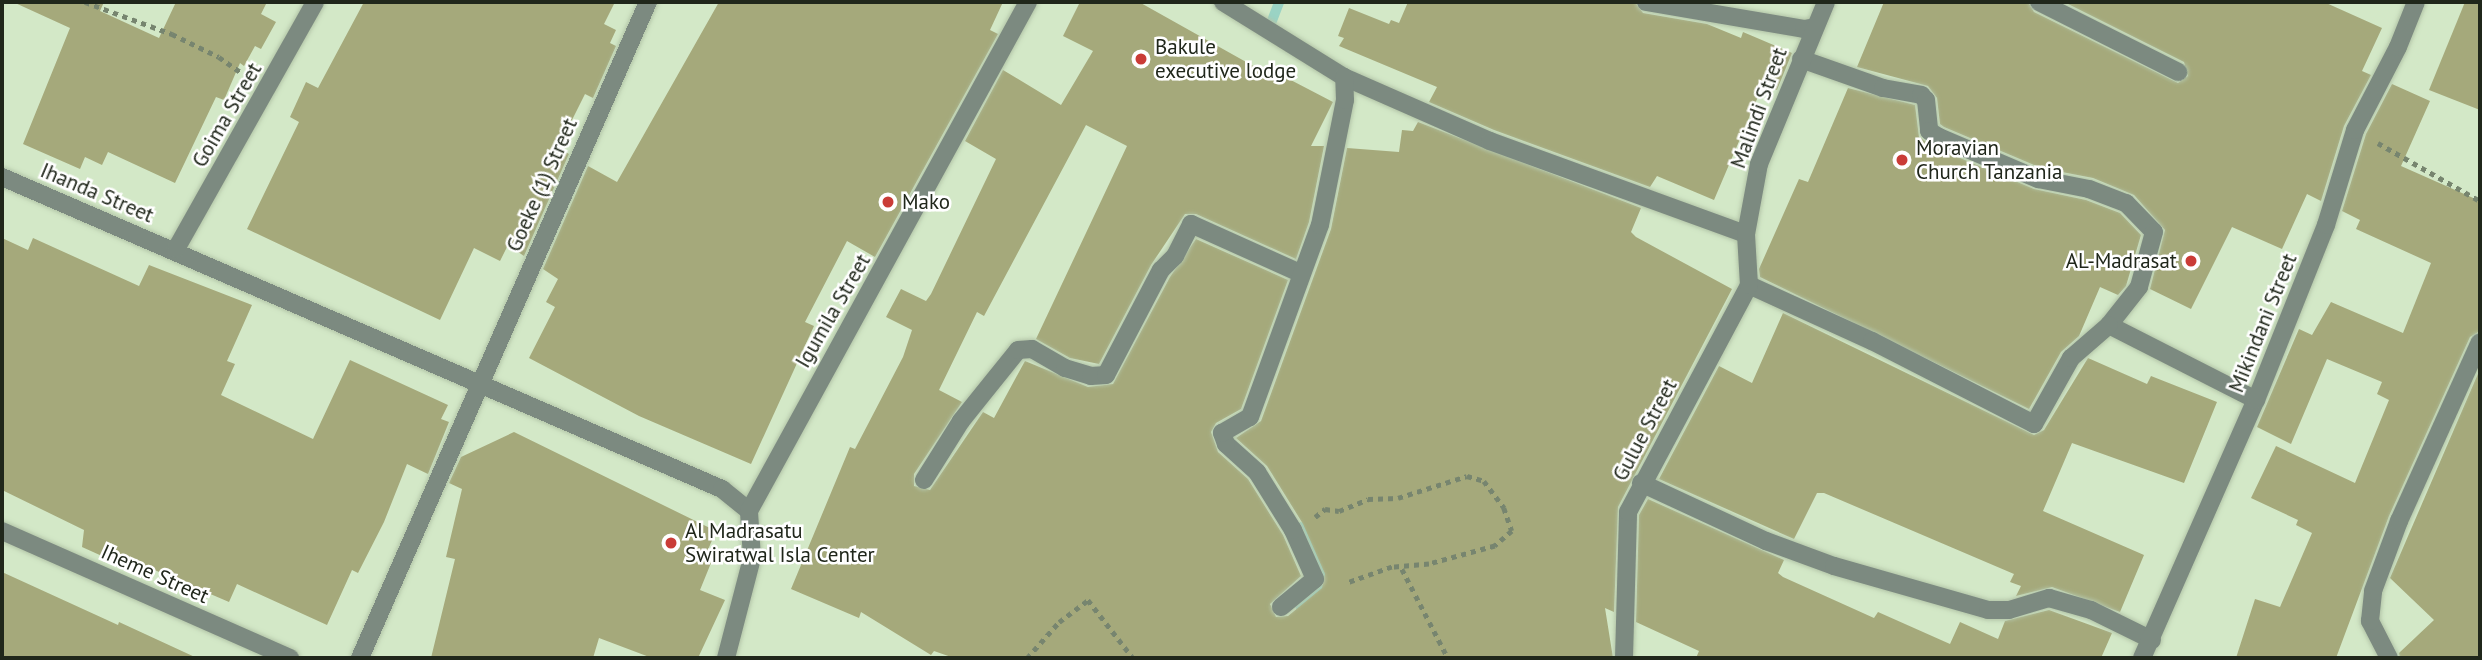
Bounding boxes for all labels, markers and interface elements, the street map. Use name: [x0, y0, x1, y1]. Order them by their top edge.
place label: Bakule executive lodge: [1155, 34, 1296, 84]
street label: Malindi Street: [1726, 44, 1792, 172]
marker: Bakule executive lodge: [1133, 51, 1149, 67]
street label: Goima Street: [187, 58, 267, 172]
street label: Goeke (1) Street: [501, 114, 583, 256]
place label: Moravian Church Tanzania: [1916, 135, 2063, 185]
marker: Moravian Church Tanzania: [1894, 152, 1910, 168]
street label: Ihanda Street: [37, 158, 157, 228]
place label: Mako: [902, 189, 950, 215]
marker: Mako: [880, 194, 896, 210]
place label: AL-Madrasat: [2066, 248, 2177, 274]
street label: Igumila Street: [790, 250, 876, 372]
street label: Mikindani Street: [2224, 250, 2302, 396]
marker: AL-Madrasat: [2183, 253, 2199, 269]
street label: Gulue Street: [1608, 375, 1682, 485]
place label: Al Madrasatu Swiratwal Isla Center: [685, 518, 875, 568]
marker: Al Madrasatu Swiratwal Isla Center: [663, 535, 679, 551]
street label: Iheme Street: [97, 539, 213, 609]

